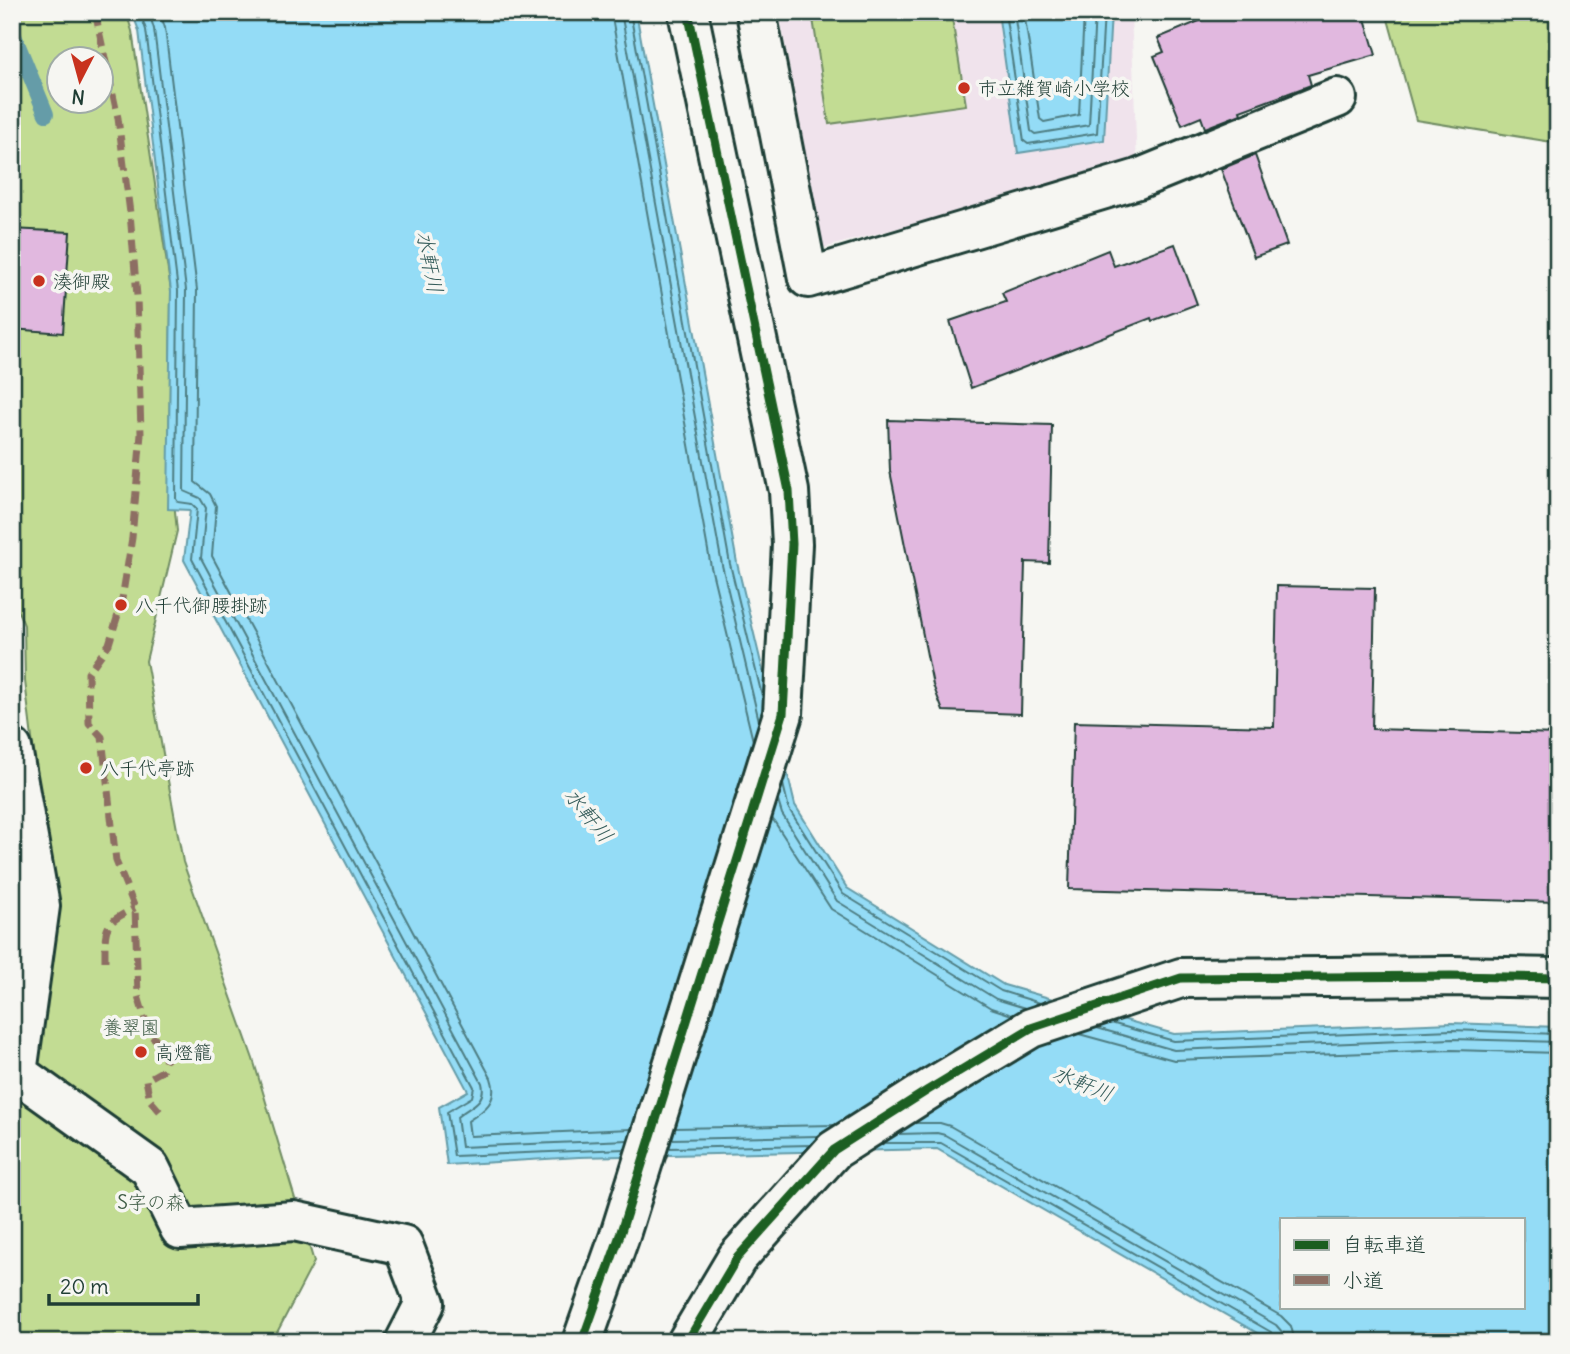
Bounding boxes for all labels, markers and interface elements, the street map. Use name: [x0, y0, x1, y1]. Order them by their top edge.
north arrow: [46, 46, 116, 116]
place label: 市立雑賀崎小学校: [978, 76, 1130, 100]
marker: 市立雑賀崎小学校: [956, 80, 972, 96]
text: N: [70, 84, 86, 110]
water label: 水軒川: [411, 229, 449, 295]
place label: 湊御殿: [53, 269, 110, 293]
marker: 湊御殿: [31, 273, 47, 289]
place label: 八千代御腰掛跡: [135, 593, 268, 617]
marker: 八千代御腰掛跡: [113, 597, 129, 613]
place label: 八千代亭跡: [100, 756, 195, 780]
marker: 八千代亭跡: [78, 760, 94, 776]
water label: 水軒川: [559, 782, 619, 848]
park label: 養翠園: [102, 1015, 160, 1039]
place label: 高燈籠: [155, 1040, 212, 1064]
marker: 高燈籠: [133, 1044, 149, 1060]
water label: 水軒川: [1049, 1059, 1117, 1107]
park label: S字の森: [117, 1190, 185, 1214]
legend: [1280, 1218, 1524, 1308]
text: 自転車道: [1342, 1231, 1426, 1258]
scale bar: [49, 1263, 198, 1307]
text: 小道: [1342, 1267, 1384, 1294]
text: 20 m: [60, 1273, 109, 1300]

